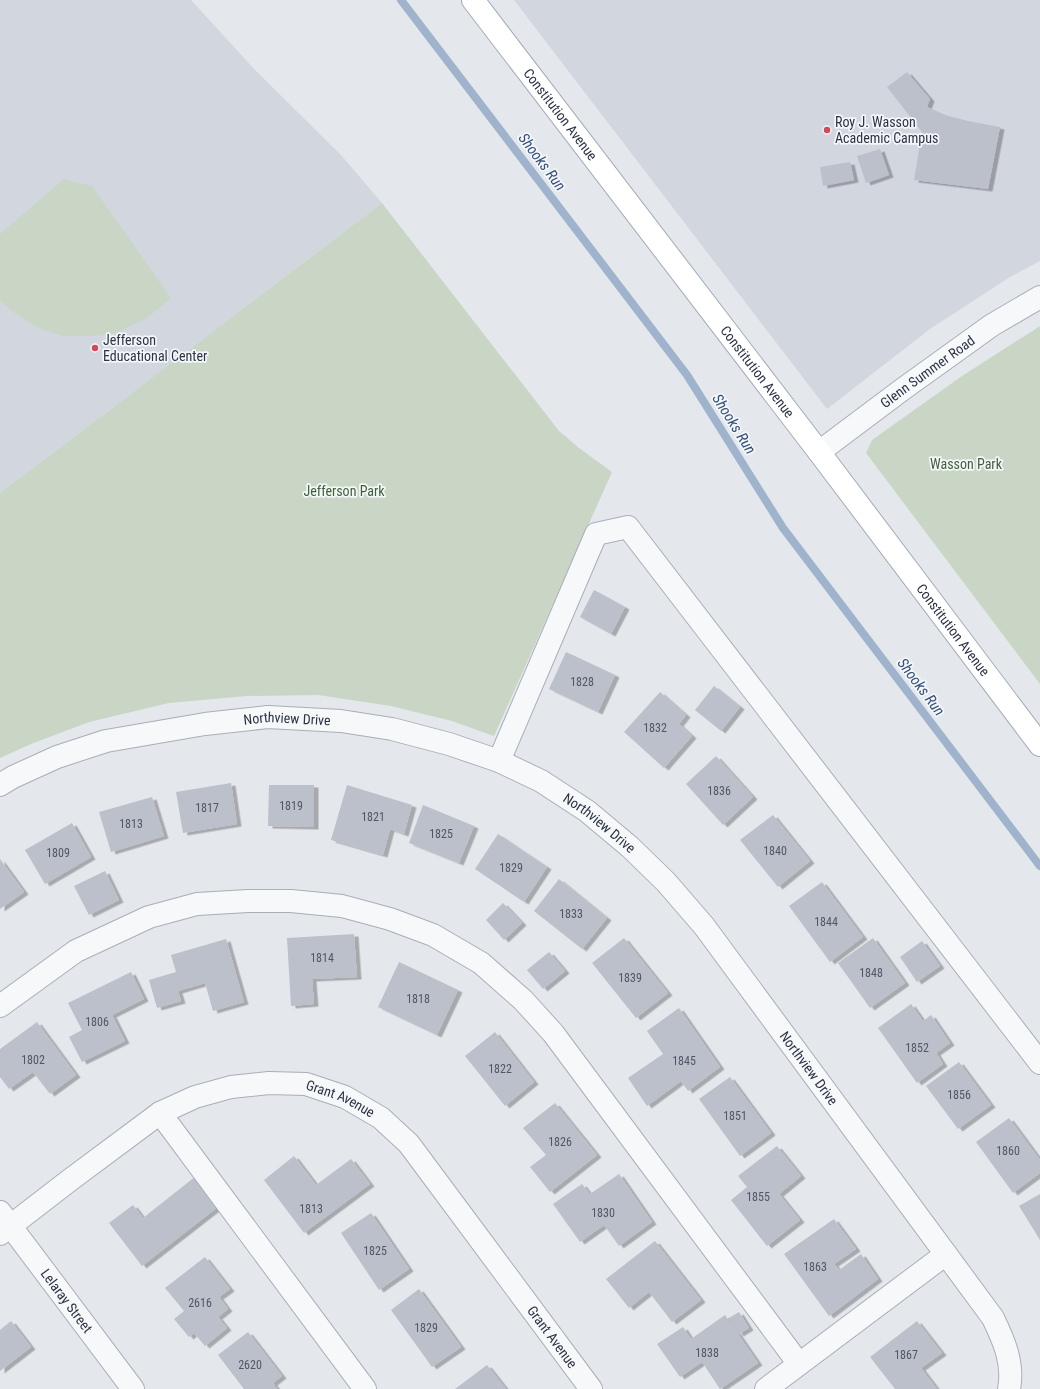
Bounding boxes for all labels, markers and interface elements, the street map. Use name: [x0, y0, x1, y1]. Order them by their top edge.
street label: Constitution Avenue: [520, 65, 601, 164]
place label: Roy J. Wasson Academic Campus: [835, 114, 938, 146]
marker: Roy J. Wasson Academic Campus: [822, 125, 832, 135]
water label: Shooks Run: [514, 130, 570, 194]
street label: Constitution Avenue: [717, 323, 798, 421]
place label: Jefferson Educational Center: [103, 332, 207, 364]
street label: Glenn Summer Road: [877, 332, 978, 411]
marker: Jefferson Educational Center: [90, 343, 100, 353]
water label: Shooks Run: [708, 391, 760, 457]
park label: Wasson Park: [930, 456, 1003, 472]
park label: Jefferson Park: [303, 483, 385, 499]
street label: Constitution Avenue: [913, 581, 993, 679]
water label: Shooks Run: [893, 655, 949, 719]
house number: 1828: [570, 675, 594, 689]
street label: Northview Drive: [243, 709, 331, 728]
house number: 1832: [643, 721, 667, 735]
house number: 1836: [707, 784, 731, 798]
street label: Northview Drive: [560, 790, 639, 856]
house number: 1819: [279, 799, 303, 813]
house number: 1817: [195, 801, 219, 815]
house number: 1821: [361, 810, 385, 824]
house number: 1813: [119, 817, 143, 831]
house number: 1825: [429, 827, 453, 841]
house number: 1840: [763, 844, 787, 858]
house number: 1809: [46, 846, 70, 860]
house number: 1829: [499, 861, 523, 875]
house number: 1833: [559, 907, 583, 921]
house number: 1844: [814, 915, 838, 929]
house number: 1814: [310, 951, 334, 965]
house number: 1848: [859, 966, 883, 980]
house number: 1839: [618, 971, 642, 985]
house number: 1818: [406, 992, 430, 1006]
house number: 1806: [85, 1015, 109, 1029]
street label: Northview Drive: [776, 1028, 841, 1108]
house number: 1852: [905, 1041, 929, 1055]
house number: 1802: [21, 1053, 45, 1067]
house number: 1845: [672, 1054, 696, 1068]
house number: 1822: [488, 1062, 512, 1076]
street label: Grant Avenue: [304, 1077, 378, 1121]
house number: 1856: [947, 1088, 971, 1102]
house number: 1851: [723, 1109, 747, 1123]
house number: 1826: [548, 1135, 572, 1149]
house number: 1860: [996, 1144, 1020, 1158]
house number: 1855: [746, 1190, 770, 1204]
house number: 1813: [299, 1202, 323, 1216]
house number: 1830: [591, 1206, 615, 1220]
house number: 1825: [363, 1244, 387, 1258]
house number: 1863: [803, 1260, 827, 1274]
street label: Lelaray Street: [38, 1266, 96, 1336]
house number: 2616: [188, 1296, 212, 1310]
street label: Grant Avenue: [524, 1303, 581, 1372]
house number: 1829: [414, 1321, 438, 1335]
house number: 1838: [695, 1346, 719, 1360]
house number: 1867: [894, 1348, 918, 1362]
house number: 2620: [238, 1358, 262, 1372]

